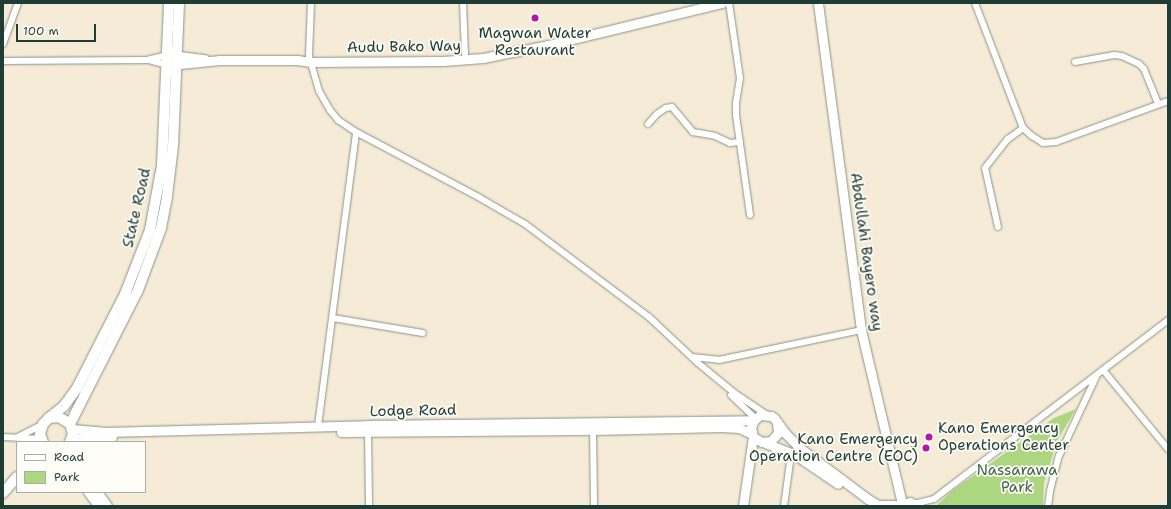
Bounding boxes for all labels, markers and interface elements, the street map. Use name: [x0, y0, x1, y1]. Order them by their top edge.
marker: Magwan Water Restaurant: [530, 13, 540, 23]
scale bar: [18, 16, 98, 42]
text: 100 m: [23, 23, 59, 39]
place label: Magwan Water Restaurant: [478, 24, 592, 59]
street label: Audu Bako Way: [347, 37, 461, 57]
street label: State Road: [119, 167, 155, 249]
street label: Abdullahi Bayero way: [846, 171, 886, 333]
street label: Lodge Road: [370, 401, 456, 421]
place label: Kano Emergency Operations Center: [938, 419, 1069, 454]
place label: Kano Emergency Operation Centre (EOC): [749, 430, 918, 465]
marker: Kano Emergency Operations Center: [923, 431, 935, 443]
legend: [16, 441, 146, 493]
marker: Kano Emergency Operation Centre (EOC): [921, 443, 931, 453]
text: Road: [54, 449, 84, 465]
park label: Nassarawa Park: [976, 461, 1058, 496]
text: Park: [54, 469, 80, 485]

